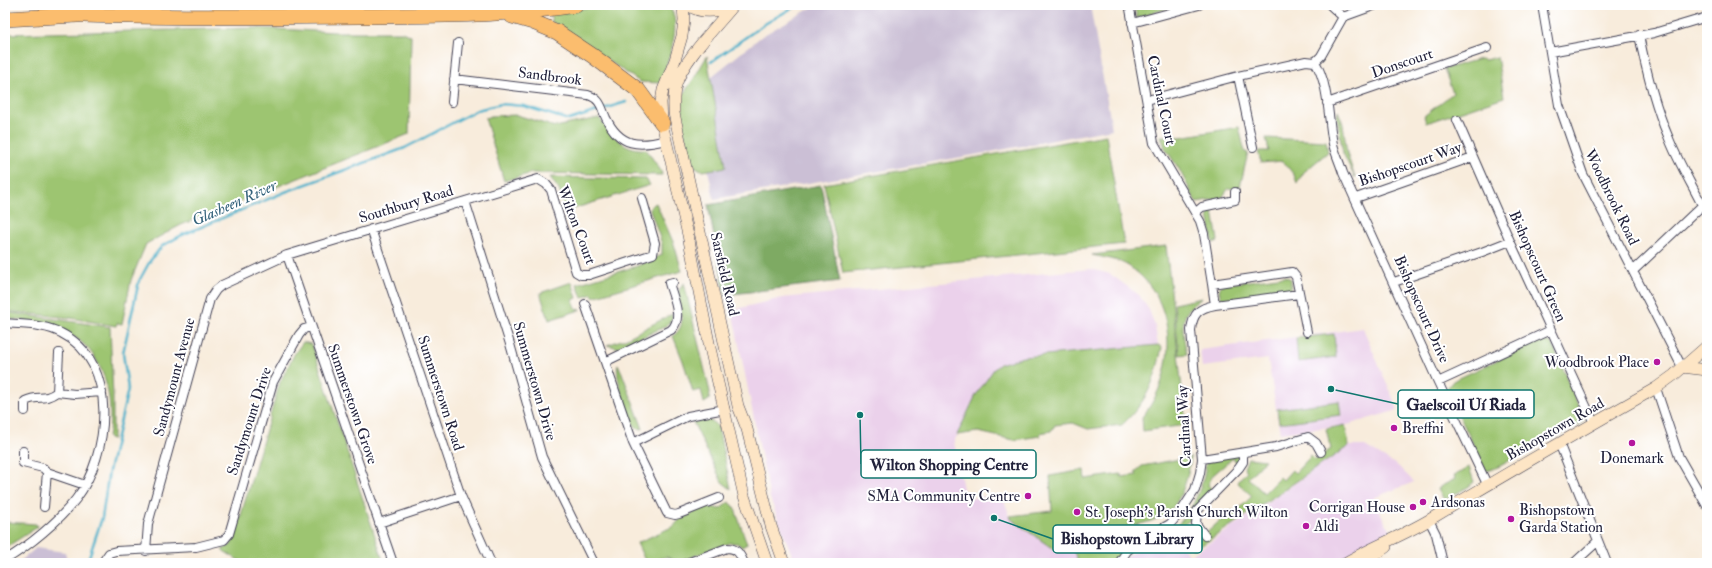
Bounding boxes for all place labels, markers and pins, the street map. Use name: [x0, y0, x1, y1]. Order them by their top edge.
place label: Woodbrook Place: [1544, 353, 1649, 372]
marker: Woodbrook Place: [1652, 357, 1662, 367]
callout: Gaelscoil Uí Riada: [1398, 390, 1534, 418]
place label: Breffni: [1402, 419, 1444, 438]
marker: Breffni: [1389, 423, 1399, 433]
marker: Donemark: [1627, 438, 1637, 448]
place label: Donemark: [1600, 449, 1664, 468]
callout: Wilton Shopping Centre: [861, 450, 1036, 478]
place label: SMA Community Centre: [868, 487, 1020, 506]
marker: SMA Community Centre: [1023, 491, 1033, 501]
place label: Ardsonas: [1430, 493, 1485, 512]
marker: Ardsonas: [1418, 497, 1428, 507]
place label: Corrigan House: [1309, 498, 1405, 517]
place label: Bishopstown Garda Station: [1519, 501, 1603, 537]
marker: Corrigan House: [1408, 502, 1418, 512]
place label: St. Joseph's Parish Church Wilton: [1085, 503, 1288, 523]
marker: St. Joseph's Parish Church Wilton: [1072, 507, 1082, 517]
marker: Bishopstown Garda Station: [1506, 514, 1516, 524]
place label: Aldi: [1313, 517, 1339, 536]
marker: Aldi: [1301, 521, 1311, 531]
callout: Bishopstown Library: [1053, 525, 1202, 553]

